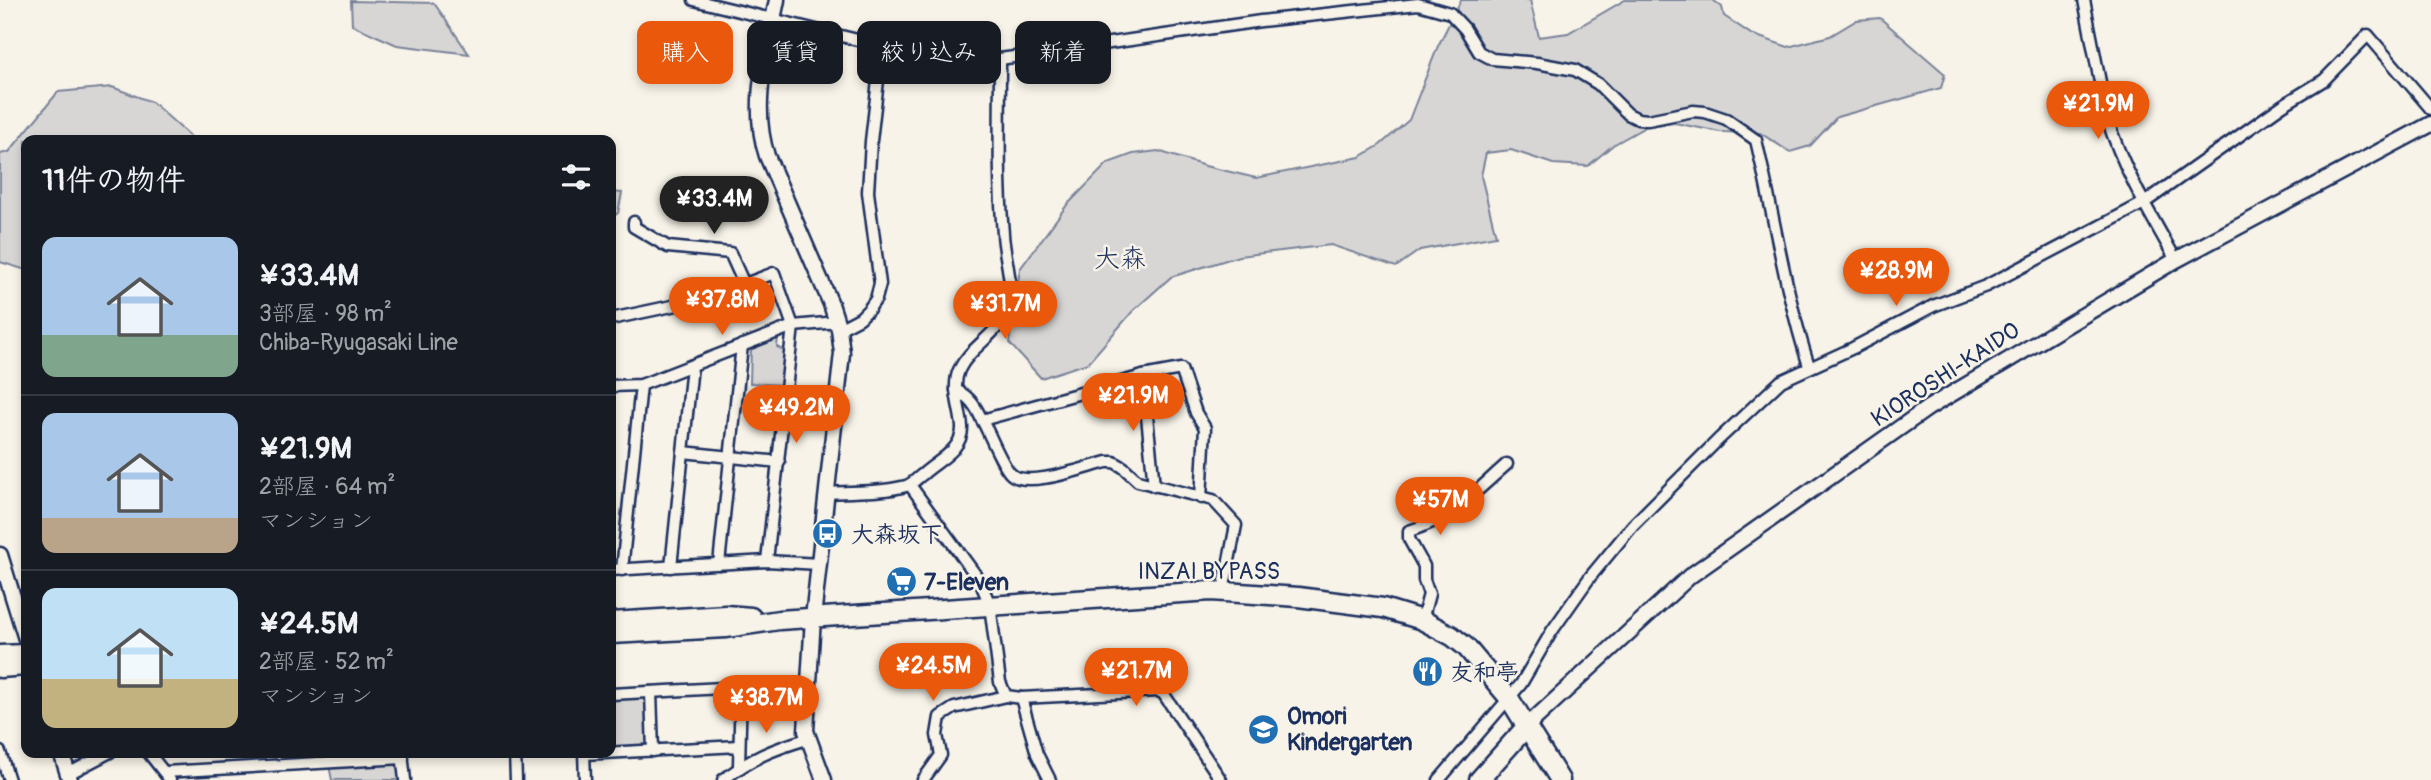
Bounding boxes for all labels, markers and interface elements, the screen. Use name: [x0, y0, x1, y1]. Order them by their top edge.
chip: 購入: [637, 21, 733, 84]
chip: 賃貸: [747, 21, 843, 84]
chip: 絞り込み: [857, 21, 1001, 84]
chip: 新着: [1015, 21, 1111, 84]
pin: ¥21.9M: [2041, 82, 2155, 141]
text: ¥21.9M: [2062, 89, 2134, 118]
icon: filters: [557, 158, 595, 196]
text: 11件の物件: [42, 162, 185, 199]
pin: ¥33.4M: [657, 176, 771, 236]
text: ¥33.4M: [676, 184, 752, 213]
district label: 大森: [1094, 243, 1146, 275]
pin: ¥28.9M: [1839, 248, 1953, 308]
text: ¥28.9M: [1859, 256, 1933, 285]
text: ¥33.4M: [259, 257, 359, 294]
icon: home: [98, 265, 182, 349]
pin: ¥37.8M: [665, 278, 779, 337]
pin: ¥31.7M: [948, 282, 1062, 341]
text: ¥37.8M: [685, 285, 759, 314]
text: ¥31.7M: [969, 289, 1041, 318]
text: 3部屋 · 98 m²: [259, 299, 392, 328]
street label: KIOROSHI-KAIDO: [1865, 316, 2025, 433]
text: Chiba-Ryugasaki Line: [259, 328, 458, 357]
pin: ¥21.9M: [1076, 374, 1190, 433]
text: ¥21.9M: [1097, 381, 1169, 410]
pin: ¥49.2M: [739, 386, 853, 445]
text: ¥49.2M: [758, 393, 834, 422]
text: ¥21.9M: [259, 430, 352, 467]
icon: home: [98, 441, 182, 525]
text: 2部屋 · 64 m²: [259, 472, 395, 501]
pin: ¥57M: [1399, 477, 1481, 537]
text: ¥57M: [1411, 485, 1469, 514]
text: マンション: [259, 506, 373, 535]
bus stop icon: 大森坂下: [811, 517, 845, 551]
place label: 大森坂下: [851, 520, 943, 549]
street label: INZAI BYPASS: [1138, 557, 1280, 586]
supermarket icon: 7-Eleven: [884, 565, 918, 599]
place label: 7-Eleven: [924, 568, 1009, 597]
text: ¥24.5M: [259, 605, 358, 642]
icon: home: [98, 616, 182, 700]
pin: ¥24.5M: [876, 644, 990, 703]
text: 2部屋 · 52 m²: [259, 647, 394, 676]
pin: ¥21.7M: [1079, 648, 1193, 708]
text: ¥24.5M: [895, 651, 971, 680]
restaurant icon: 友和亭: [1410, 655, 1444, 689]
text: ¥21.7M: [1100, 656, 1172, 685]
place label: 友和亭: [1450, 658, 1519, 687]
pin: ¥38.7M: [709, 676, 823, 735]
text: マンション: [259, 681, 373, 710]
text: ¥38.7M: [729, 683, 803, 712]
place label: Omori Kindergarten: [1287, 702, 1412, 757]
school or university icon: Omori Kindergarten: [1247, 712, 1281, 746]

